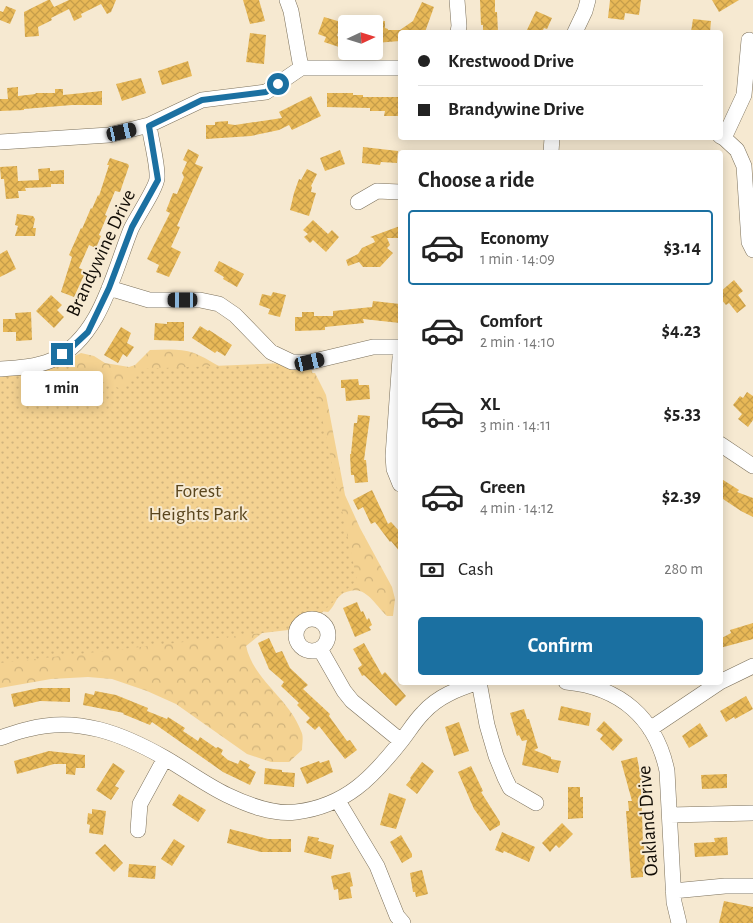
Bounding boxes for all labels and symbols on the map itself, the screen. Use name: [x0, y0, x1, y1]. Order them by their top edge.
north arrow: [338, 15, 382, 60]
route start: [267, 73, 289, 95]
car: [105, 121, 138, 143]
street label: Brandywine Drive: [63, 186, 139, 320]
car: [168, 293, 198, 308]
route end: [51, 343, 73, 365]
car: [293, 351, 326, 373]
callout: 1 min: [21, 372, 103, 406]
park label: Forest Heights Park: [148, 481, 248, 524]
street label: Oakland Drive: [634, 765, 662, 877]

